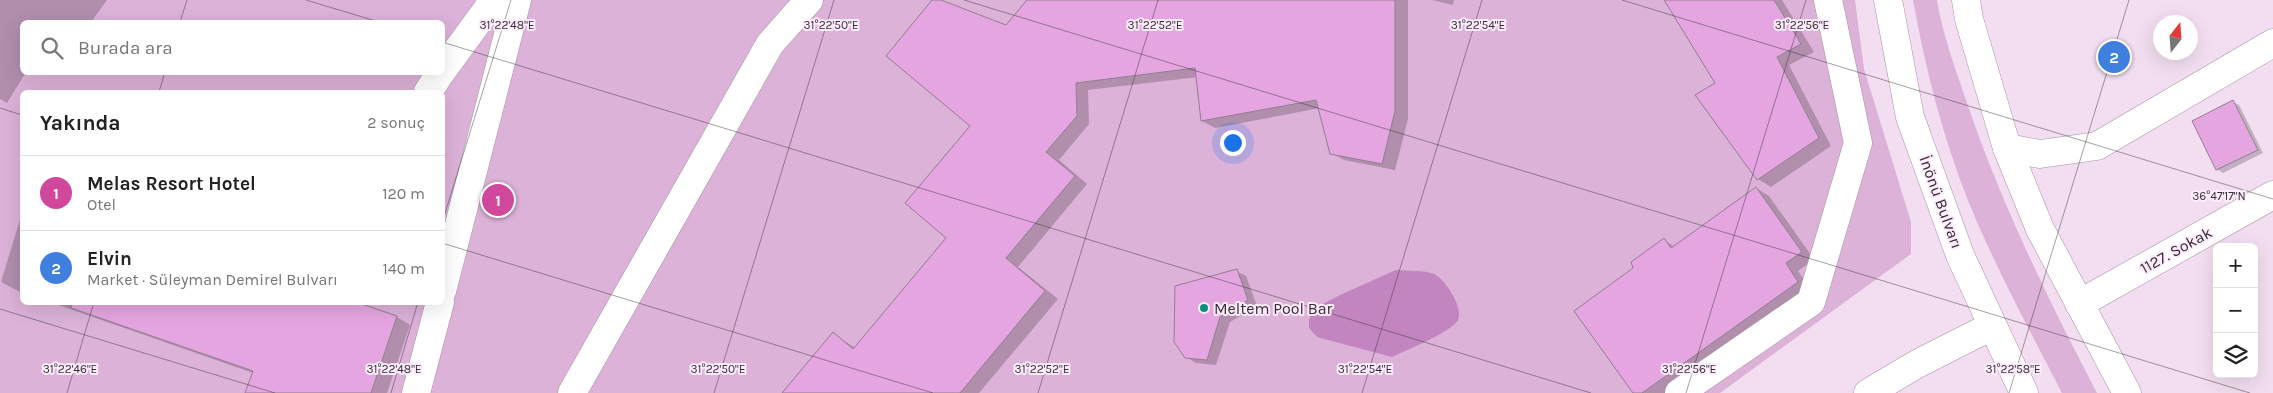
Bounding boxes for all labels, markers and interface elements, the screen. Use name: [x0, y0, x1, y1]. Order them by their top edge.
north arrow: [2153, 15, 2198, 60]
text: 31°22'48"E: [479, 18, 535, 32]
text: 31°22'50"E: [804, 18, 858, 32]
text: 31°22'52"E: [1128, 18, 1182, 32]
text: 31°22'54"E: [1451, 18, 1505, 32]
text: 31°22'56"E: [1775, 18, 1829, 32]
search box: [20, 20, 445, 75]
icon: search: [38, 34, 66, 62]
text: Burada ara: [78, 37, 173, 59]
pin: 2: [2098, 38, 2130, 76]
text: Yakında: [40, 111, 121, 135]
text: 2 sonuç: [367, 113, 425, 132]
your location: [1220, 130, 1246, 156]
street label: İnönü Bulvarı: [1915, 153, 1967, 251]
text: Melas Resort Hotel: [87, 173, 256, 195]
pin: 1: [482, 181, 514, 219]
text: 1: [53, 184, 59, 203]
text: 120 m: [382, 184, 425, 203]
text: 36°47'17"N: [2192, 189, 2246, 203]
text: Otel: [87, 195, 116, 214]
street label: 1127. Sokak: [2137, 222, 2215, 278]
map controls: [2213, 243, 2258, 378]
button: +: [2213, 243, 2258, 288]
text: Elvin: [87, 248, 132, 270]
text: 2: [51, 259, 61, 278]
text: 140 m: [383, 259, 425, 278]
text: Market · Süleyman Demirel Bulvarı: [87, 270, 338, 289]
button: −: [2213, 288, 2258, 333]
place label: Meltem Pool Bar: [1214, 299, 1333, 318]
marker: Meltem Pool Bar: [1198, 302, 1210, 314]
button: layers: [2213, 333, 2258, 378]
text: 31°22'46"E: [43, 362, 97, 376]
text: 31°22'48"E: [366, 362, 422, 376]
text: 31°22'50"E: [691, 362, 745, 376]
text: 31°22'52"E: [1015, 362, 1069, 376]
text: 31°22'54"E: [1338, 362, 1392, 376]
text: 31°22'56"E: [1662, 362, 1716, 376]
text: 31°22'58"E: [1985, 362, 2041, 376]

